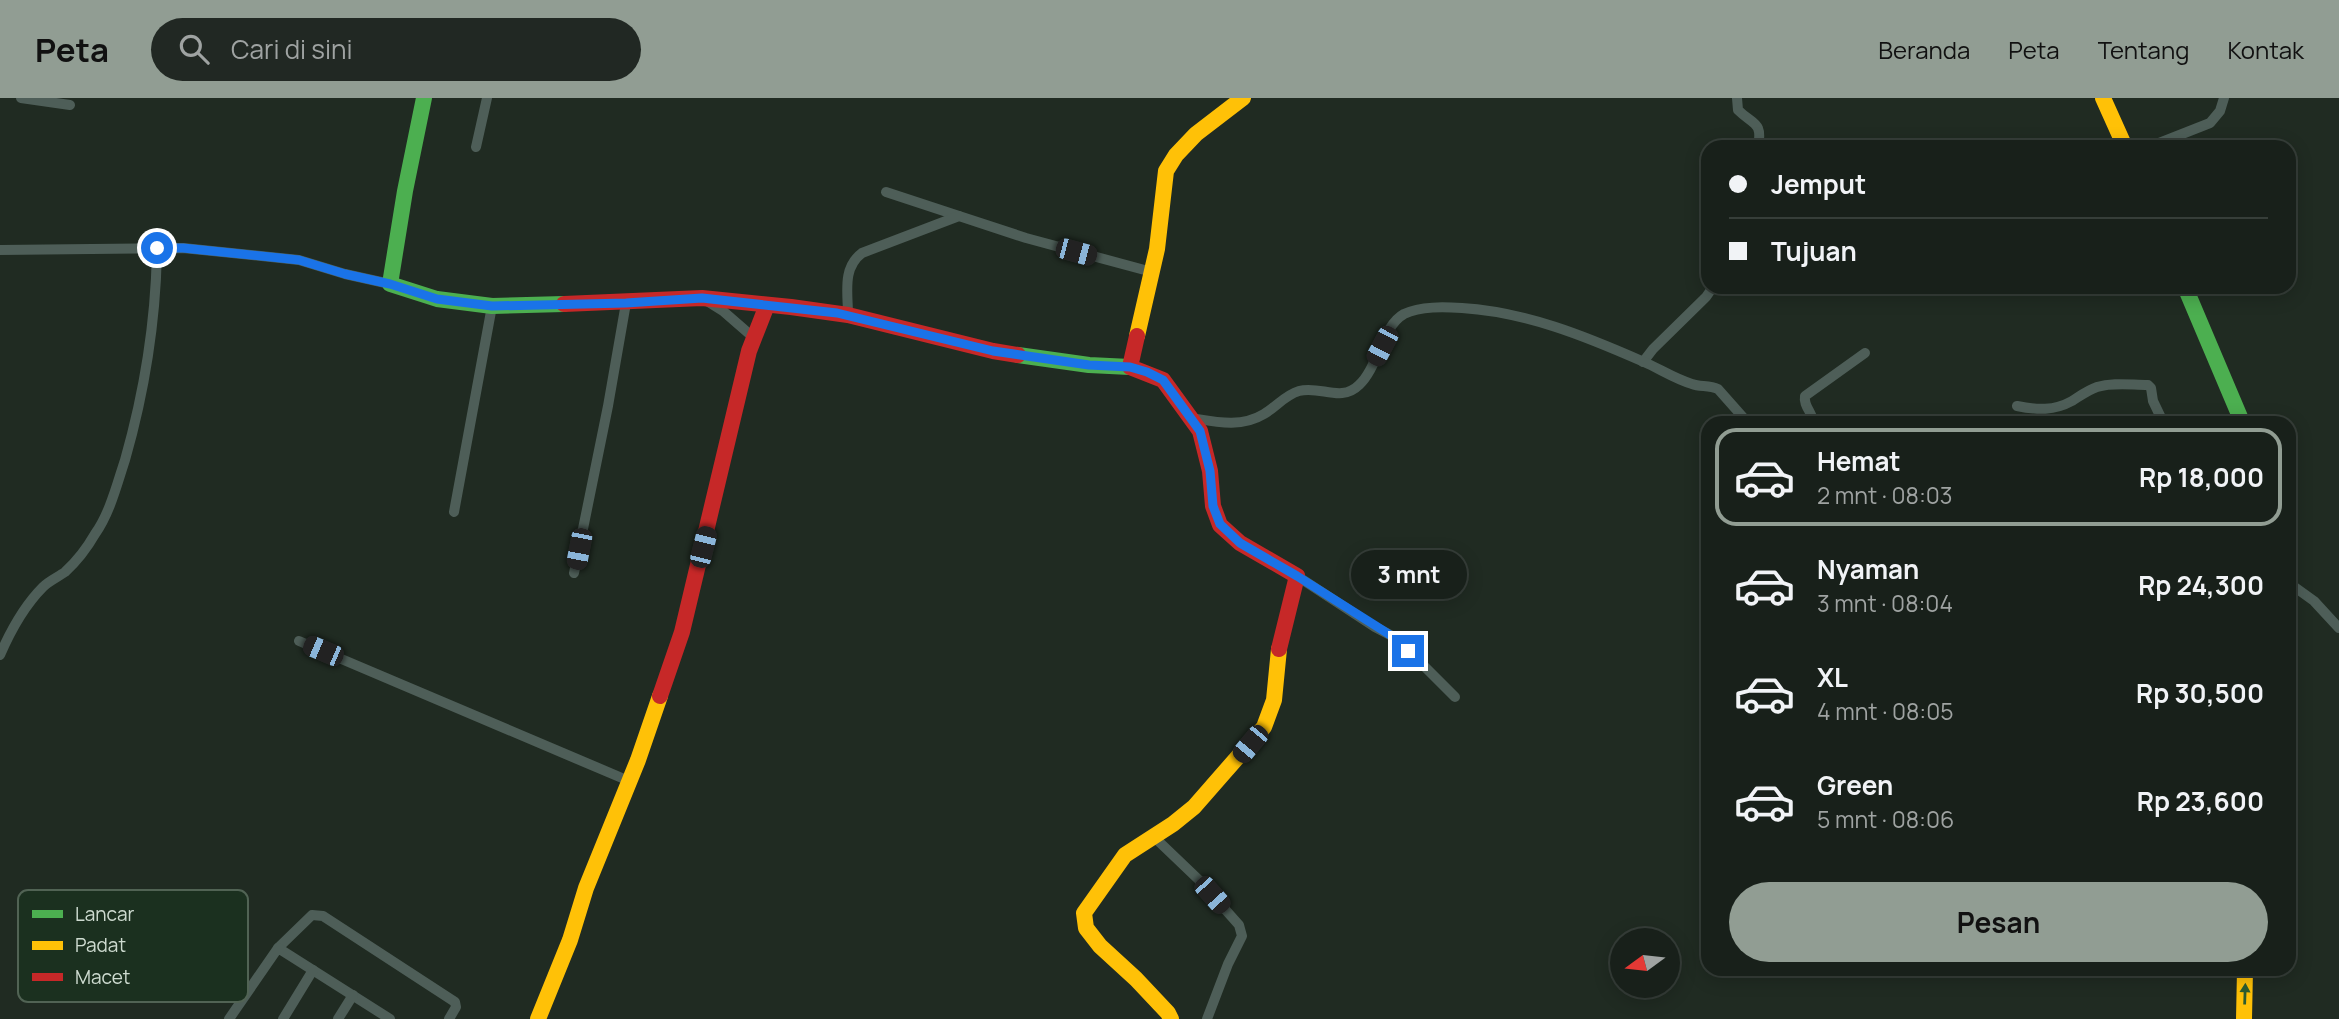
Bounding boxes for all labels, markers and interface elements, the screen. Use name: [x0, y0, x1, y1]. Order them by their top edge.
search box: [151, 18, 641, 81]
text: Peta: [35, 27, 109, 72]
icon: search: [175, 30, 213, 68]
text: Cari di sini: [231, 31, 353, 67]
text: Beranda: [1878, 33, 1970, 66]
text: Peta: [2008, 33, 2060, 66]
text: Tentang: [2098, 33, 2189, 66]
text: Kontak: [2227, 33, 2304, 66]
text: Jemput: [1771, 166, 1866, 202]
route start: [141, 232, 173, 264]
text: Tujuan: [1771, 233, 1857, 269]
car: [1053, 236, 1100, 268]
car: [1363, 323, 1402, 369]
text: Hemat: [1817, 443, 1901, 479]
icon: car: [1733, 446, 1796, 509]
text: Rp 18,000: [2139, 459, 2264, 495]
text: 2 mnt · 08:03: [1817, 479, 1953, 511]
car: [688, 524, 719, 570]
car: [565, 526, 594, 572]
callout: 3 mnt: [1350, 550, 1466, 598]
text: Nyaman: [1817, 551, 1919, 587]
icon: car: [1733, 554, 1796, 617]
text: 3 mnt: [1378, 558, 1441, 590]
text: Rp 24,300: [2138, 567, 2264, 603]
text: 3 mnt · 08:04: [1817, 587, 1953, 619]
car: [300, 633, 347, 669]
route end: [1392, 635, 1424, 667]
text: XL: [1817, 659, 1848, 695]
icon: car: [1733, 662, 1796, 725]
text: Rp 30,500: [2136, 675, 2264, 711]
text: 4 mnt · 08:05: [1817, 695, 1954, 727]
car: [1229, 721, 1272, 767]
text: Green: [1817, 767, 1893, 803]
icon: car: [1733, 770, 1796, 833]
text: Rp 23,600: [2137, 783, 2264, 819]
text: 5 mnt · 08:06: [1817, 803, 1954, 835]
car: [1191, 872, 1234, 918]
button: Pesan: [1729, 882, 2268, 962]
legend: [18, 890, 248, 1002]
text: Lancar: [75, 901, 134, 927]
north arrow: [1610, 928, 1680, 998]
map controls: [1610, 928, 1680, 998]
text: Padat: [75, 932, 126, 958]
text: Macet: [75, 964, 130, 990]
one-way arrow: [2239, 983, 2250, 1005]

